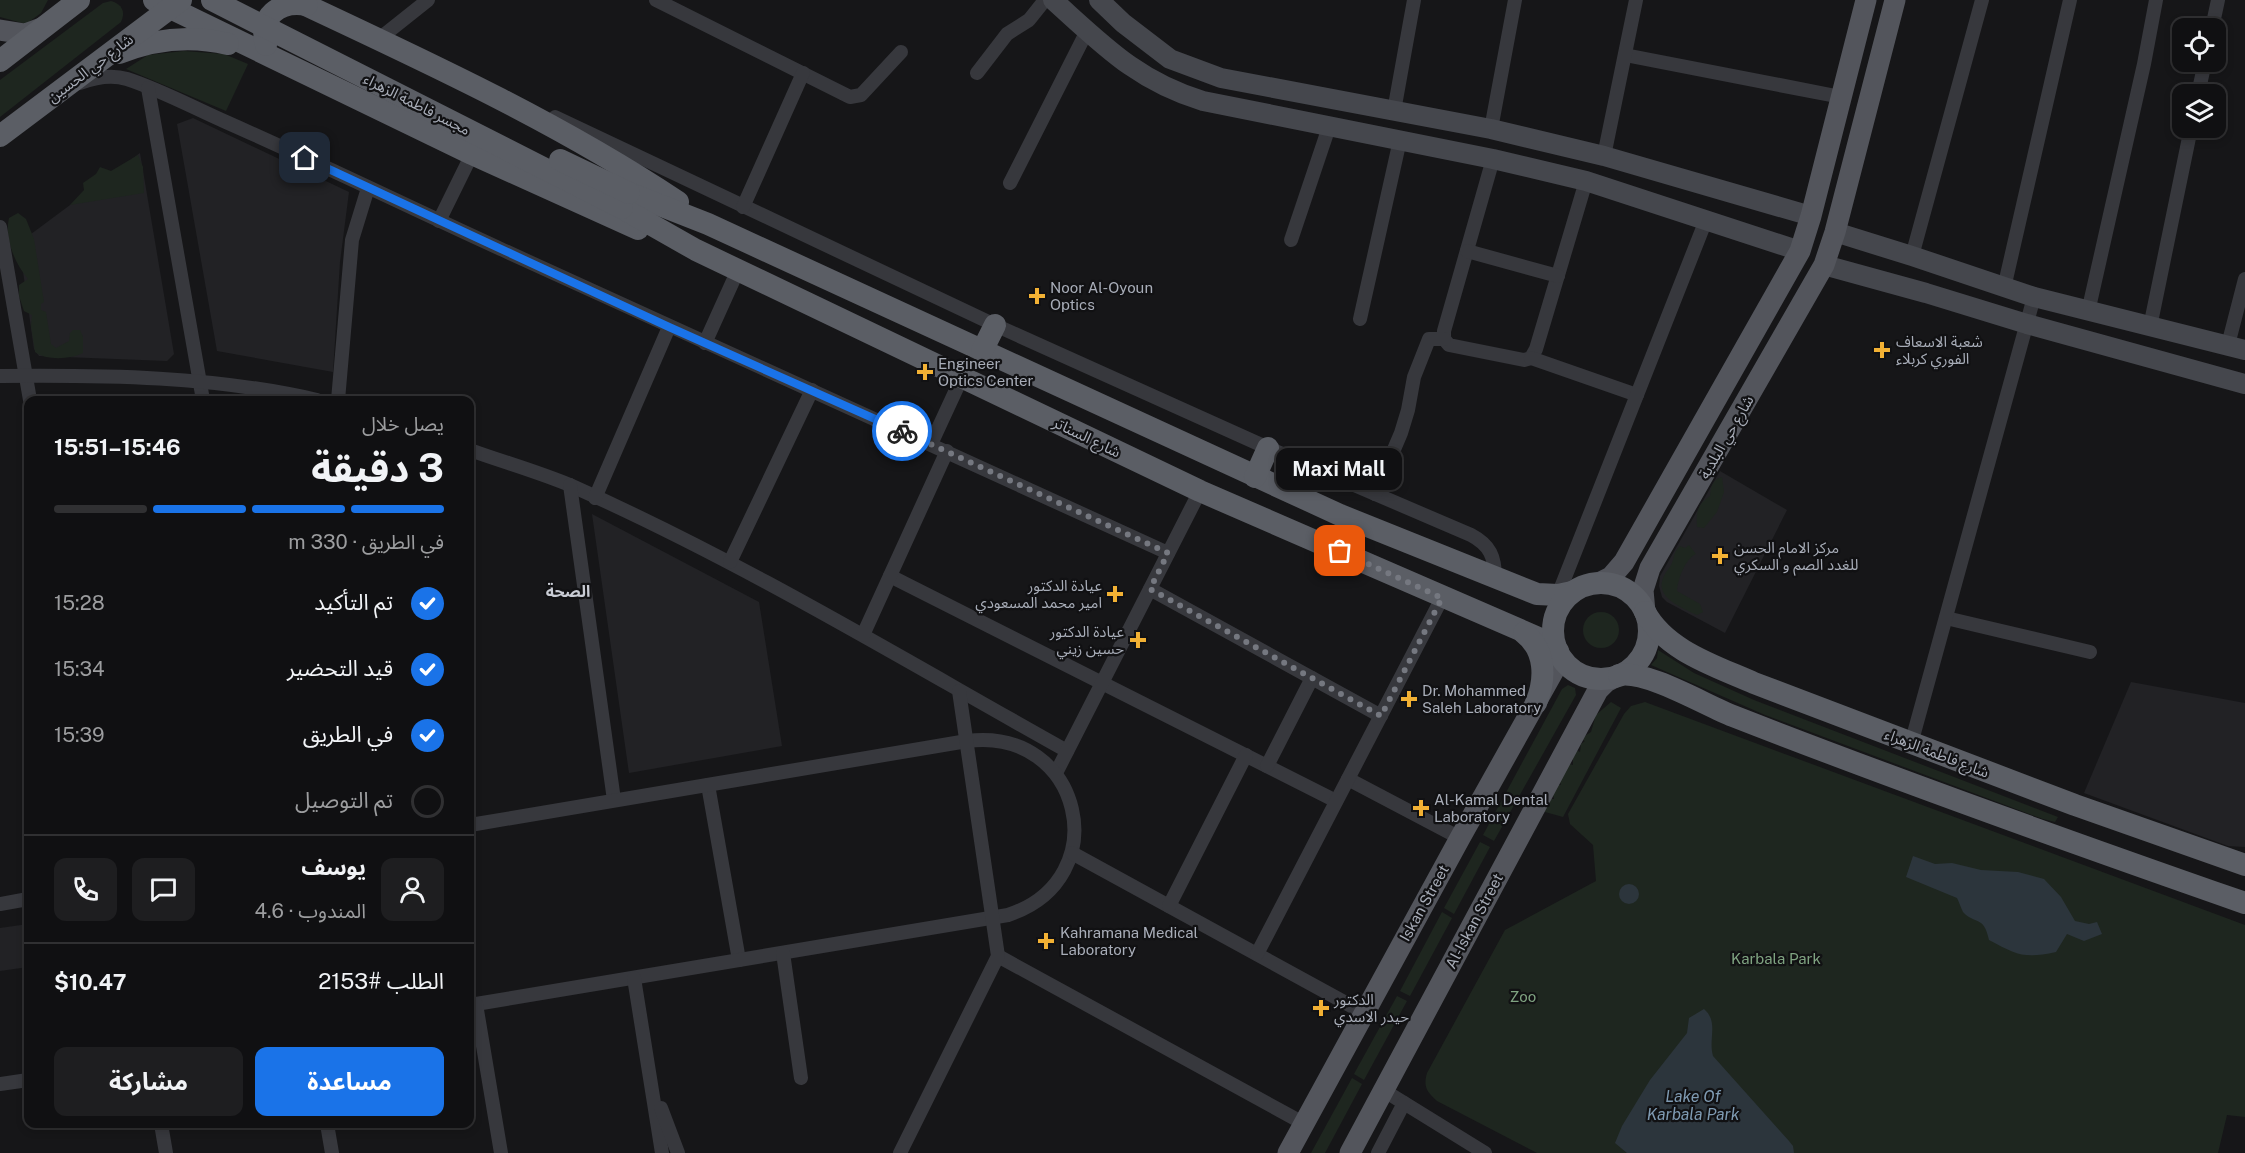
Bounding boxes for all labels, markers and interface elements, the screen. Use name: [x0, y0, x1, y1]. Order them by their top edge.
map controls: [2172, 18, 2226, 138]
button: locate: [2172, 18, 2226, 72]
street label: شارع حي الحسين: [44, 30, 139, 109]
street label: مجسر فاطمة الزهراء: [360, 70, 473, 139]
button: layers: [2172, 84, 2226, 138]
pin: [279, 132, 330, 183]
icon: home: [288, 141, 321, 174]
place label: Noor Al-Oyoun Optics: [1050, 279, 1153, 313]
marker: Noor Al-Oyoun Optics: [1028, 287, 1046, 305]
place label: شعبة الاسعاف الفوري كربلاء: [1896, 333, 1983, 370]
marker: شعبة الاسعاف الفوري كربلاء: [1873, 341, 1891, 359]
place label: Engineer Optics Center: [938, 355, 1034, 389]
marker: Engineer Optics Center: [916, 363, 934, 381]
street label: شارع حي البلدية: [1695, 392, 1760, 484]
courier: [872, 401, 932, 461]
text: يصل خلال: [362, 412, 444, 436]
street label: شارع السناتر: [1048, 413, 1124, 464]
icon: bike: [886, 415, 919, 448]
text: 15:46–15:51: [54, 434, 181, 460]
text: 3 دقيقة: [311, 445, 444, 491]
callout: Maxi Mall: [1277, 449, 1403, 491]
text: Maxi Mall: [1292, 457, 1386, 481]
pin: [1314, 525, 1365, 576]
text: في الطريق · 330 m: [288, 530, 444, 554]
icon: bag: [1323, 534, 1356, 567]
place label: مركز الامام الحسن للغدد الصم و السكري: [1734, 539, 1858, 576]
marker: مركز الامام الحسن للغدد الصم و السكري: [1711, 547, 1729, 565]
place label: عيادة الدكتور امير محمد المسعودي: [975, 577, 1102, 614]
district label: الصحة: [546, 582, 590, 601]
marker: عيادة الدكتور امير محمد المسعودي: [1106, 585, 1124, 603]
icon: check: [411, 587, 444, 620]
text: تم التأكيد: [314, 589, 393, 615]
text: 15:28: [54, 591, 105, 615]
place label: عيادة الدكتور حسين زيني: [1049, 623, 1124, 660]
marker: عيادة الدكتور حسين زيني: [1129, 631, 1147, 649]
icon: check: [411, 653, 444, 686]
text: قيد التحضير: [287, 655, 393, 681]
text: 15:34: [54, 657, 105, 681]
place label: Dr. Mohammed Saleh Laboratory: [1422, 682, 1541, 716]
marker: Dr. Mohammed Saleh Laboratory: [1400, 690, 1418, 708]
icon: check: [411, 719, 444, 752]
text: في الطريق: [303, 721, 393, 747]
text: 15:39: [54, 723, 104, 747]
street label: شارع فاطمة الزهراء: [1881, 725, 1992, 785]
text: تم التوصيل: [295, 787, 393, 813]
place label: Al-Kamal Dental Laboratory: [1434, 791, 1548, 825]
marker: Al-Kamal Dental Laboratory: [1412, 799, 1430, 817]
text: يوسف: [301, 854, 366, 880]
button: phone: [54, 858, 117, 921]
button: chat: [132, 858, 195, 921]
button: person: [381, 858, 444, 921]
street label: Iskan Street: [1396, 862, 1452, 944]
street label: Al-Iskan Street: [1442, 870, 1506, 971]
text: المندوب · 4.6: [254, 899, 366, 923]
place label: Kahramana Medical Laboratory: [1060, 924, 1198, 958]
marker: Kahramana Medical Laboratory: [1037, 932, 1055, 950]
park label: Karbala Park: [1731, 950, 1821, 967]
text: الطلب #2153: [318, 968, 444, 994]
text: $10.47: [54, 969, 127, 995]
park label: Zoo: [1510, 988, 1536, 1005]
place label: الدكتور حيدر الاسدي: [1333, 991, 1409, 1028]
marker: الدكتور حيدر الاسدي: [1312, 999, 1330, 1017]
button: مشاركة: [54, 1047, 243, 1116]
button: مساعدة: [255, 1047, 444, 1116]
water label: Lake Of Karbala Park: [1647, 1087, 1740, 1124]

